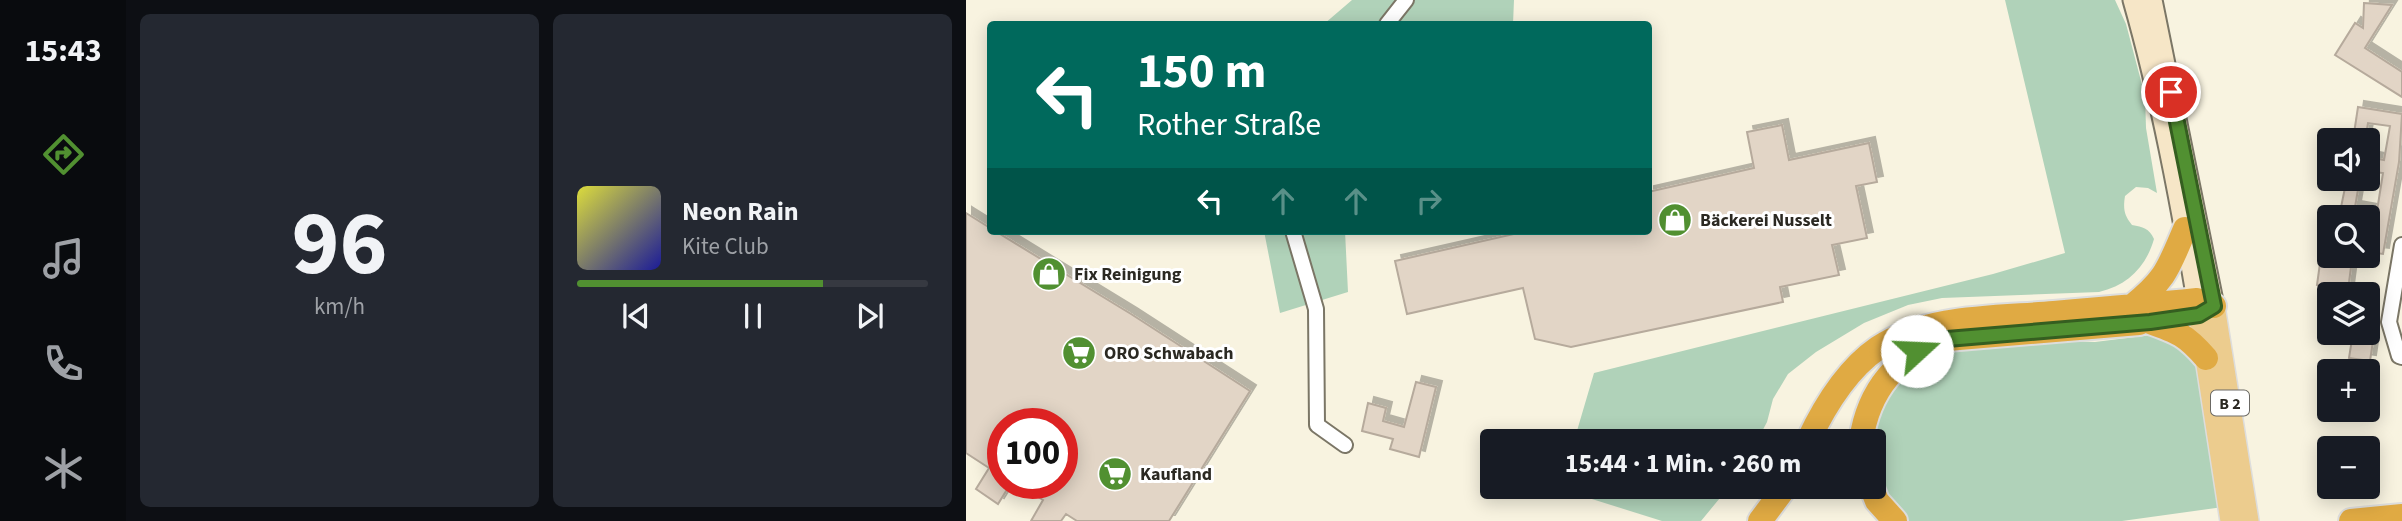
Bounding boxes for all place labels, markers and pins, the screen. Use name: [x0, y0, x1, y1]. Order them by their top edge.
pin: [2141, 62, 2201, 122]
shop icon: Bäckerei Nusselt: [1656, 201, 1694, 239]
place label: Bäckerei Nusselt: [1700, 208, 1832, 233]
shop icon: Fix Reinigung: [1030, 255, 1068, 293]
place label: Fix Reinigung: [1074, 262, 1182, 287]
supermarket icon: ORO Schwabach: [1060, 334, 1098, 372]
place label: ORO Schwabach: [1104, 341, 1234, 366]
supermarket icon: Kaufland: [1096, 455, 1134, 493]
place label: Kaufland: [1140, 462, 1212, 487]

